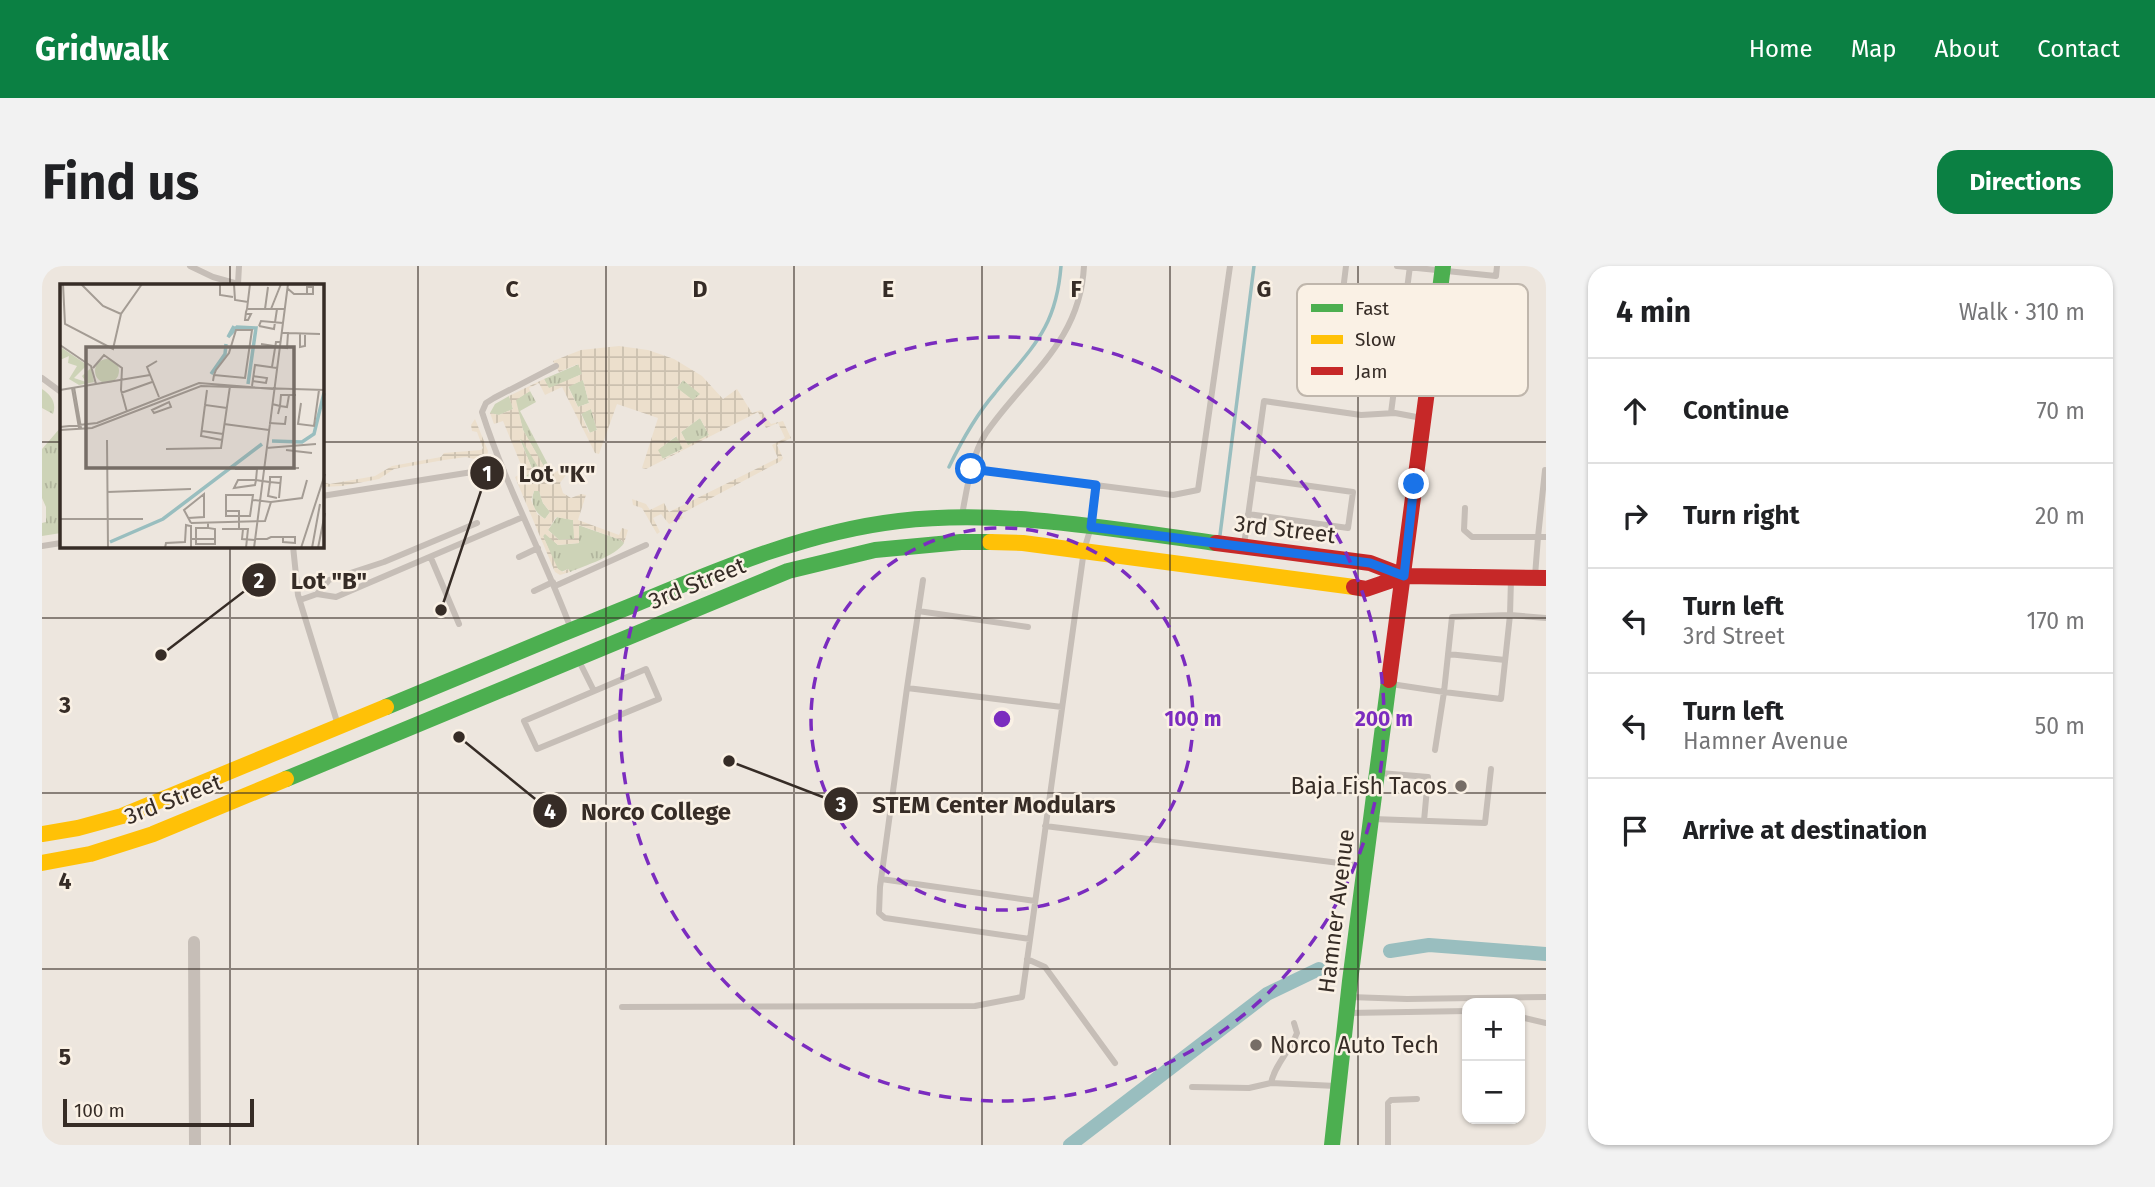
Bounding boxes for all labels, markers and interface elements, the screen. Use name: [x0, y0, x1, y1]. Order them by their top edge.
text: Gridwalk: [35, 29, 169, 69]
text: Home: [1749, 35, 1813, 63]
text: Map: [1851, 35, 1897, 63]
text: About: [1935, 35, 1999, 63]
text: Contact: [2037, 35, 2120, 63]
button: Directions: [1937, 150, 2113, 214]
text: Find us: [42, 153, 199, 212]
text: C: [505, 275, 519, 303]
text: D: [693, 275, 708, 303]
text: E: [882, 275, 894, 303]
text: F: [1070, 275, 1082, 303]
text: G: [1257, 275, 1271, 303]
inset map: [60, 284, 324, 548]
legend: [1297, 284, 1528, 396]
text: 4 min: [1616, 294, 1691, 330]
text: Fast: [1355, 297, 1389, 320]
text: Walk · 310 m: [1959, 298, 2085, 326]
text: Slow: [1355, 328, 1396, 351]
text: Jam: [1355, 360, 1387, 383]
icon: ahead: [1616, 392, 1654, 430]
text: Continue: [1683, 395, 1789, 426]
text: 70 m: [2036, 397, 2085, 425]
callout: Lot "K": [470, 451, 610, 496]
route start: [955, 453, 986, 484]
text: Lot "K": [519, 460, 595, 488]
text: 1: [482, 461, 492, 487]
route end: [1398, 468, 1429, 499]
icon: right: [1616, 497, 1654, 535]
text: Turn right: [1683, 500, 1800, 531]
text: 20 m: [2035, 502, 2085, 530]
street label: 3rd Street: [1233, 509, 1338, 549]
street label: 3rd Street: [645, 551, 750, 615]
callout: Lot "B": [242, 558, 381, 603]
text: Lot "B": [291, 567, 367, 595]
text: 2: [254, 568, 265, 594]
text: Turn left: [1683, 591, 1784, 622]
icon: left: [1616, 602, 1654, 640]
text: 170 m: [2026, 607, 2085, 635]
text: 3rd Street: [1683, 622, 1785, 650]
text: 3: [58, 691, 71, 719]
text: Turn left: [1683, 696, 1784, 727]
text: 100 m: [1164, 706, 1222, 732]
text: 200 m: [1355, 706, 1413, 732]
centre of rings: [990, 707, 1014, 731]
icon: left: [1616, 707, 1654, 745]
text: 50 m: [2035, 712, 2085, 740]
text: Hamner Avenue: [1683, 727, 1848, 755]
street label: 3rd Street: [120, 767, 226, 830]
place label: Baja Fish Tacos: [1290, 772, 1447, 800]
marker: Baja Fish Tacos: [1453, 778, 1469, 794]
callout: STEM Center Modulars: [824, 782, 1130, 827]
callout: Norco College: [532, 789, 745, 834]
text: STEM Center Modulars: [872, 791, 1116, 819]
text: 3: [835, 792, 847, 818]
text: Norco College: [581, 798, 731, 826]
text: 4: [544, 799, 556, 825]
icon: arrive: [1616, 812, 1654, 850]
text: Arrive at destination: [1683, 815, 1927, 846]
street label: Hamner Avenue: [1312, 827, 1360, 995]
text: 4: [59, 867, 72, 895]
map controls: [1462, 998, 1525, 1124]
button: +: [1462, 998, 1525, 1061]
place label: Norco Auto Tech: [1270, 1031, 1439, 1059]
marker: Norco Auto Tech: [1248, 1037, 1264, 1053]
text: 5: [59, 1043, 71, 1071]
button: −: [1462, 1061, 1525, 1124]
scale bar: [63, 1096, 254, 1128]
text: 100 m: [74, 1099, 125, 1122]

